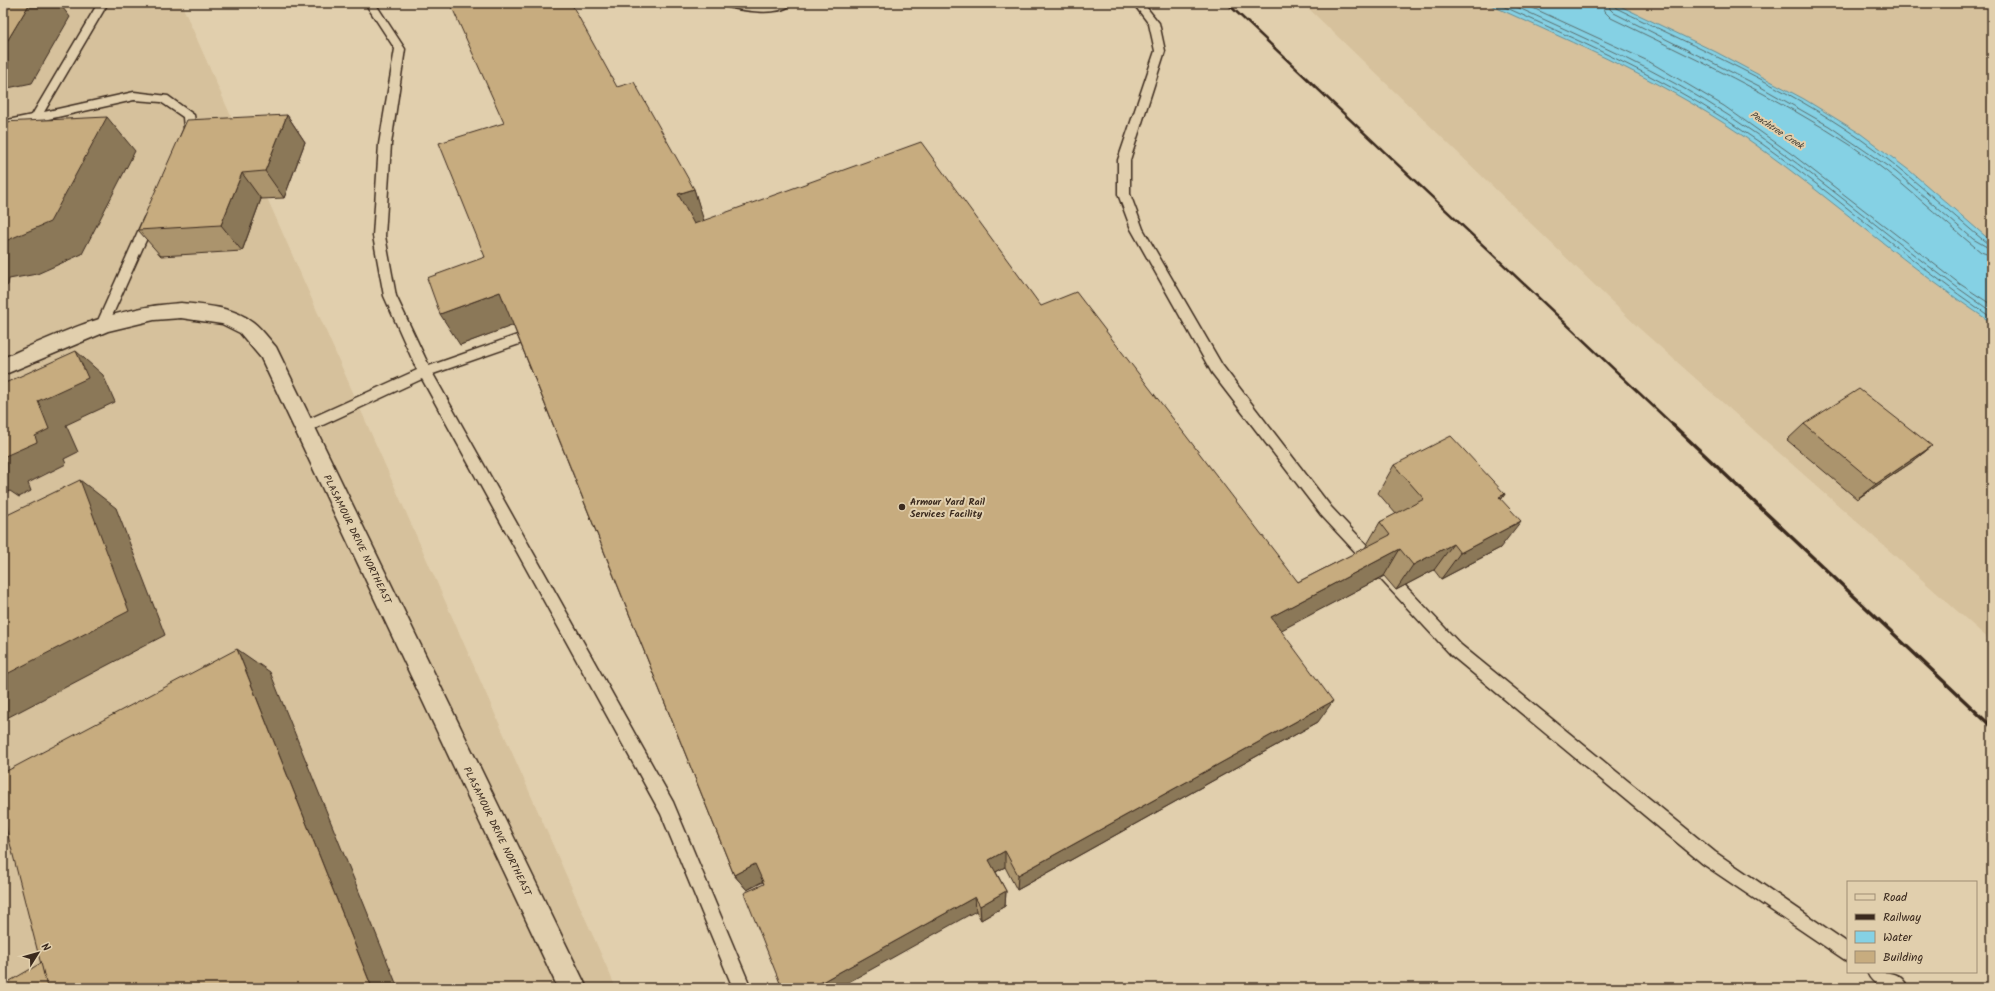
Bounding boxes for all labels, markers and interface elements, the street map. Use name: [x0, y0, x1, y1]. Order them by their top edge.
water label: Peachtree Creek: [1747, 108, 1808, 154]
street label: PLASAMOUR DRIVE NORTHEAST: [319, 472, 396, 608]
place label: Armour Yard Rail Services Facility: [910, 494, 985, 522]
marker: Armour Yard Rail Services Facility: [897, 502, 907, 512]
street label: PLASAMOUR DRIVE NORTHEAST: [459, 764, 536, 900]
legend: [1847, 881, 1977, 973]
text: Road: [1883, 888, 1908, 907]
text: Railway: [1883, 908, 1921, 927]
text: Water: [1883, 928, 1913, 947]
north arrow: [18, 933, 58, 973]
text: N: [36, 939, 54, 956]
text: Building: [1883, 948, 1923, 967]

